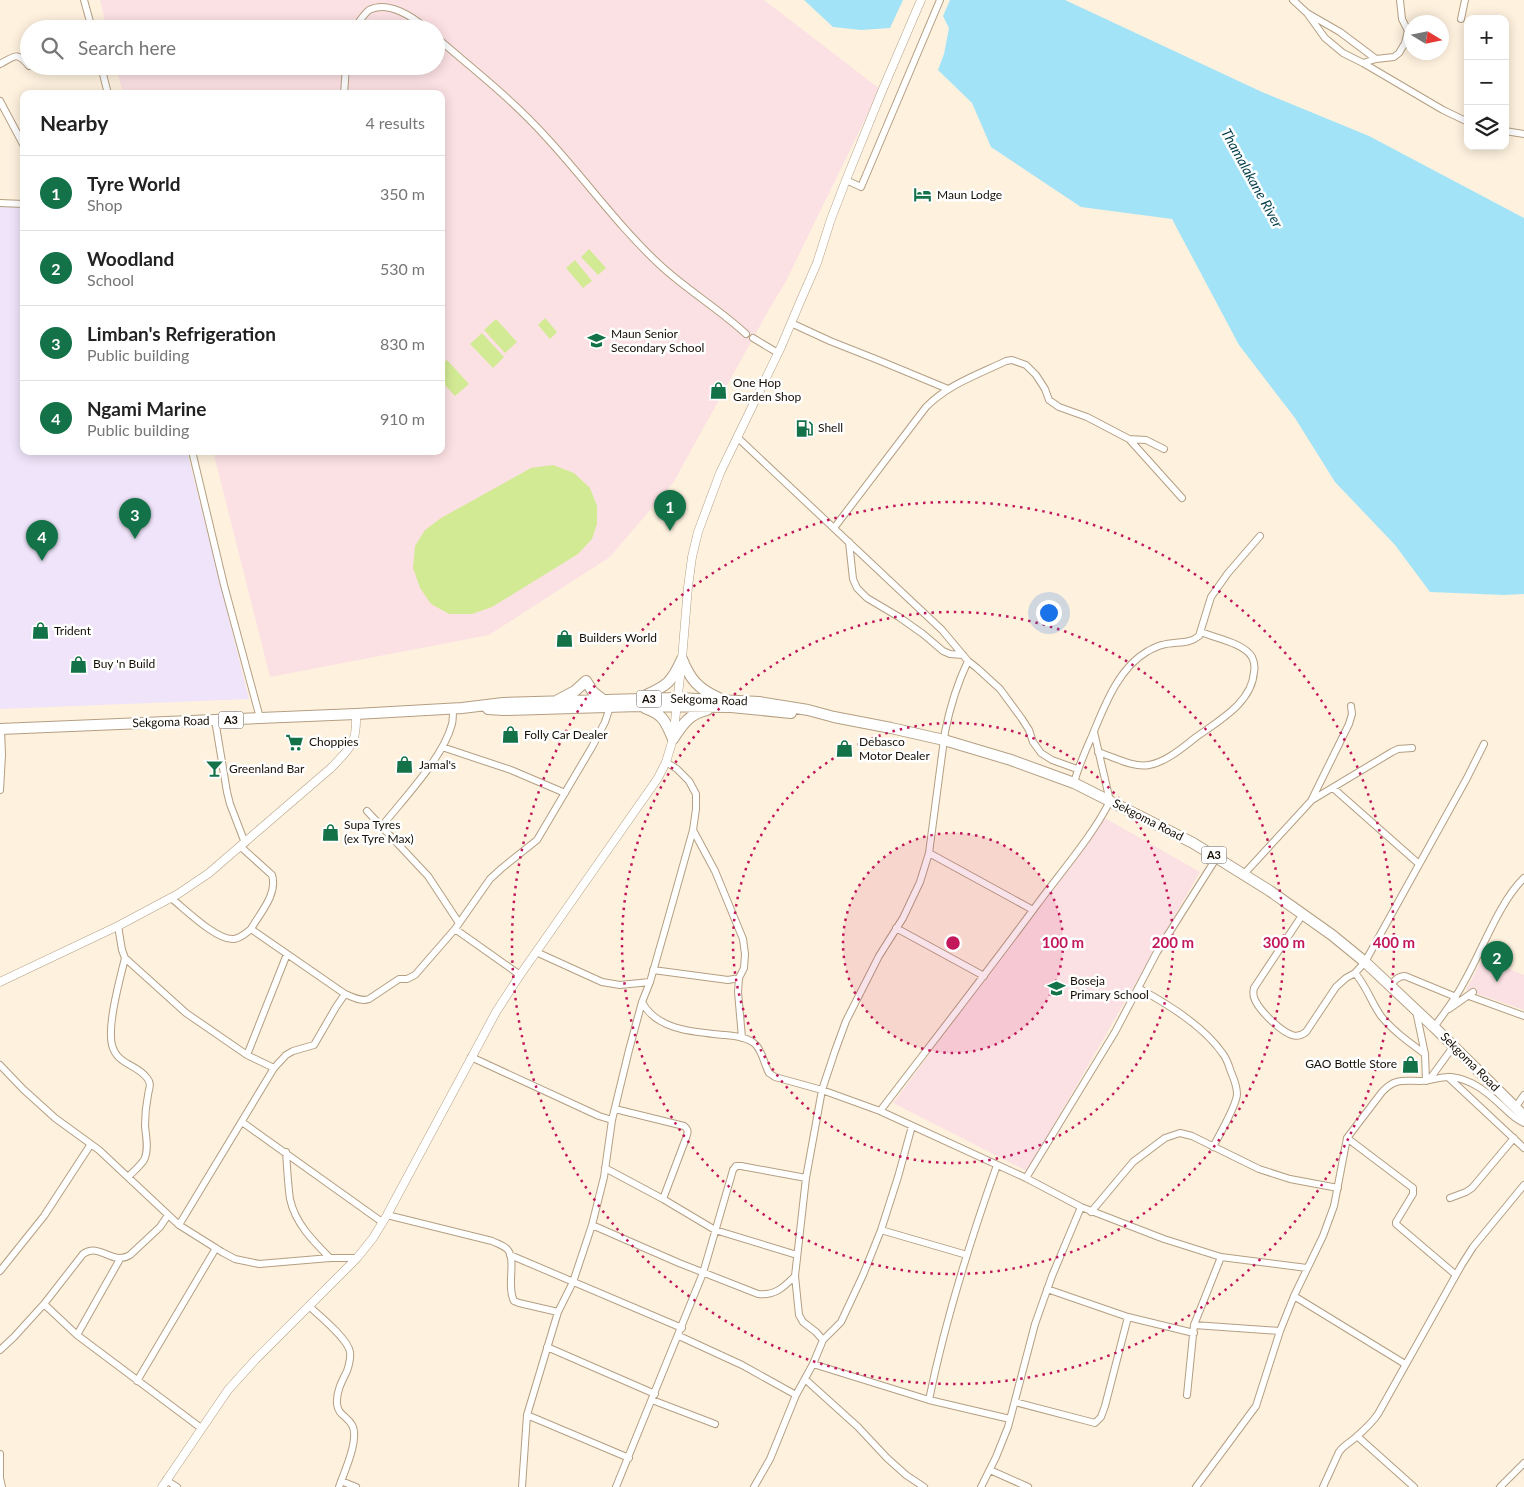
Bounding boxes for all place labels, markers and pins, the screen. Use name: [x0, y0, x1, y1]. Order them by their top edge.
hotel icon: Maun Lodge: [913, 185, 933, 205]
place label: Maun Lodge: [937, 187, 1002, 202]
place label: Maun Senior Secondary School: [611, 326, 704, 355]
school or university icon: Maun Senior Secondary School: [587, 331, 607, 351]
place label: One Hop Garden Shop: [733, 375, 802, 404]
shop icon: One Hop Garden Shop: [709, 380, 729, 400]
fuel station icon: Shell: [794, 418, 814, 438]
place label: Shell: [818, 420, 843, 435]
pin: 1: [654, 490, 686, 531]
pin: 3: [119, 498, 151, 539]
pin: 4: [26, 520, 58, 561]
shop icon: Trident: [30, 621, 50, 641]
place label: Trident: [54, 623, 92, 638]
shop icon: Builders World: [555, 628, 575, 648]
place label: Builders World: [579, 630, 657, 645]
shop icon: Buy 'n Build: [69, 654, 89, 674]
place label: Buy 'n Build: [93, 656, 155, 671]
shop icon: Folly Car Dealer: [500, 725, 520, 745]
place label: Folly Car Dealer: [524, 727, 608, 742]
supermarket icon: Choppies: [285, 732, 305, 752]
place label: Choppies: [309, 734, 358, 749]
place label: Debasco Motor Dealer: [859, 734, 930, 763]
shop icon: Debasco Motor Dealer: [835, 739, 855, 759]
shop icon: Jamal's: [395, 755, 415, 775]
place label: Jamal's: [419, 757, 456, 772]
bar icon: Greenland Bar: [205, 759, 225, 779]
place label: Greenland Bar: [229, 761, 305, 776]
place label: Supa Tyres (ex Tyre Max): [344, 817, 414, 846]
shop icon: Supa Tyres (ex Tyre Max): [320, 822, 340, 842]
centre of rings: [944, 934, 962, 952]
pin: 2: [1481, 941, 1513, 982]
place label: Boseja Primary School: [1070, 973, 1149, 1002]
school or university icon: Boseja Primary School: [1046, 978, 1066, 998]
shop icon: GAO Bottle Store: [1401, 1054, 1421, 1074]
place label: GAO Bottle Store: [1305, 1056, 1397, 1071]

